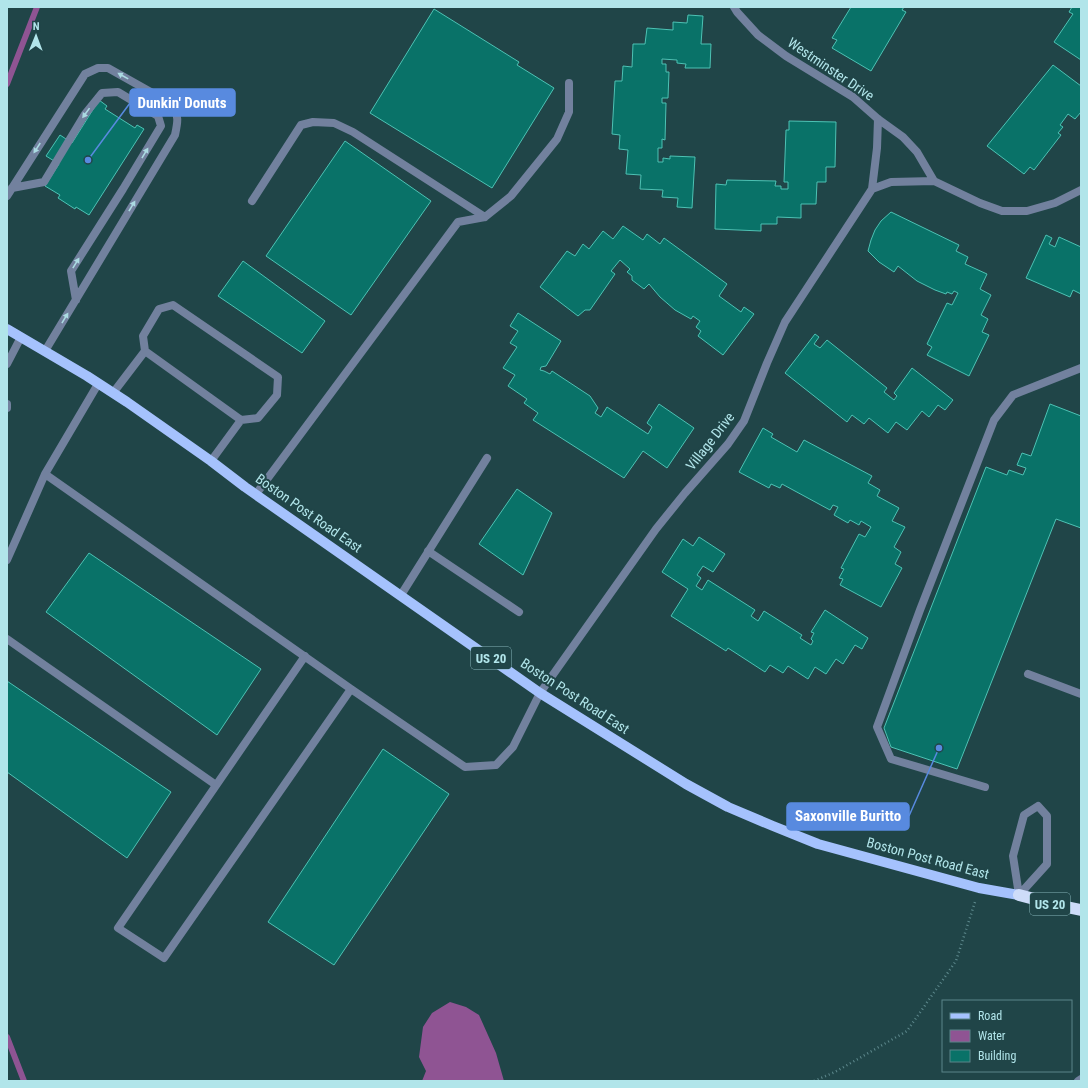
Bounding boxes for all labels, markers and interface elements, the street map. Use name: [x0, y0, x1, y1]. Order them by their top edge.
north arrow: [16, 16, 56, 56]
text: N: [33, 20, 40, 33]
street label: Westminster Drive: [785, 34, 878, 104]
one-way arrow: [117, 73, 129, 80]
callout: Dunkin' Donuts: [130, 89, 235, 116]
text: Dunkin' Donuts: [138, 94, 227, 112]
one-way arrow: [82, 108, 90, 118]
one-way arrow: [34, 143, 41, 154]
one-way arrow: [141, 148, 149, 158]
one-way arrow: [129, 200, 136, 212]
one-way arrow: [73, 257, 80, 269]
one-way arrow: [62, 312, 69, 324]
street label: Village Drive: [683, 409, 738, 473]
street label: Boston Post Road East: [253, 470, 365, 556]
road number: US 20: [471, 647, 511, 669]
street label: Boston Post Road East: [518, 655, 632, 737]
callout: Saxonville Buritto: [787, 803, 909, 830]
text: Saxonville Buritto: [795, 807, 901, 825]
street label: Boston Post Road East: [865, 834, 991, 882]
road number: US 20: [1030, 893, 1070, 915]
legend: [942, 1000, 1072, 1072]
text: Road: [978, 1009, 1002, 1023]
text: Water: [978, 1029, 1006, 1043]
text: Building: [978, 1049, 1016, 1063]

